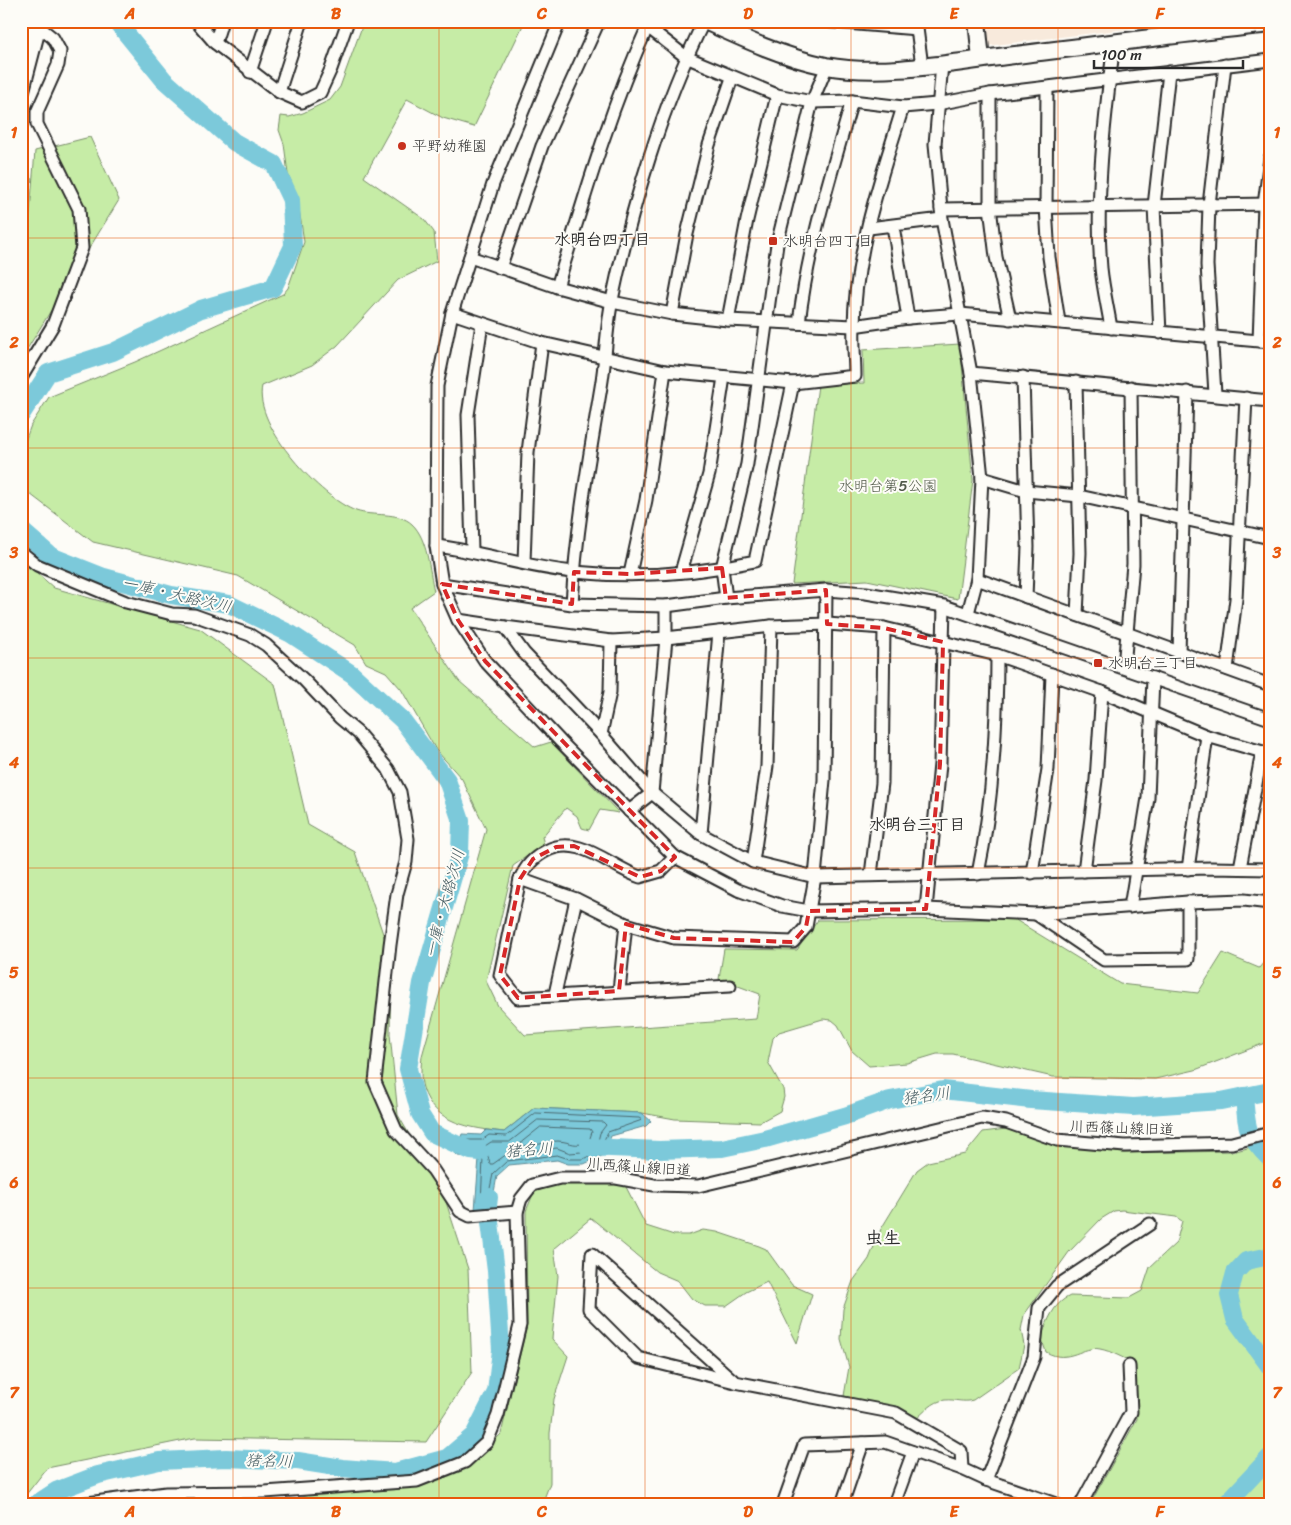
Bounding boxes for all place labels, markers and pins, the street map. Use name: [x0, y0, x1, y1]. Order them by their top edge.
place label: 平野幼稚園: [412, 133, 487, 159]
marker: 平野幼稚園: [396, 140, 408, 152]
place label: 水明台四丁目: [783, 228, 873, 254]
marker: 水明台四丁目: [767, 235, 779, 247]
place label: 水明台三丁目: [1108, 650, 1198, 676]
marker: 水明台三丁目: [1092, 657, 1104, 669]

